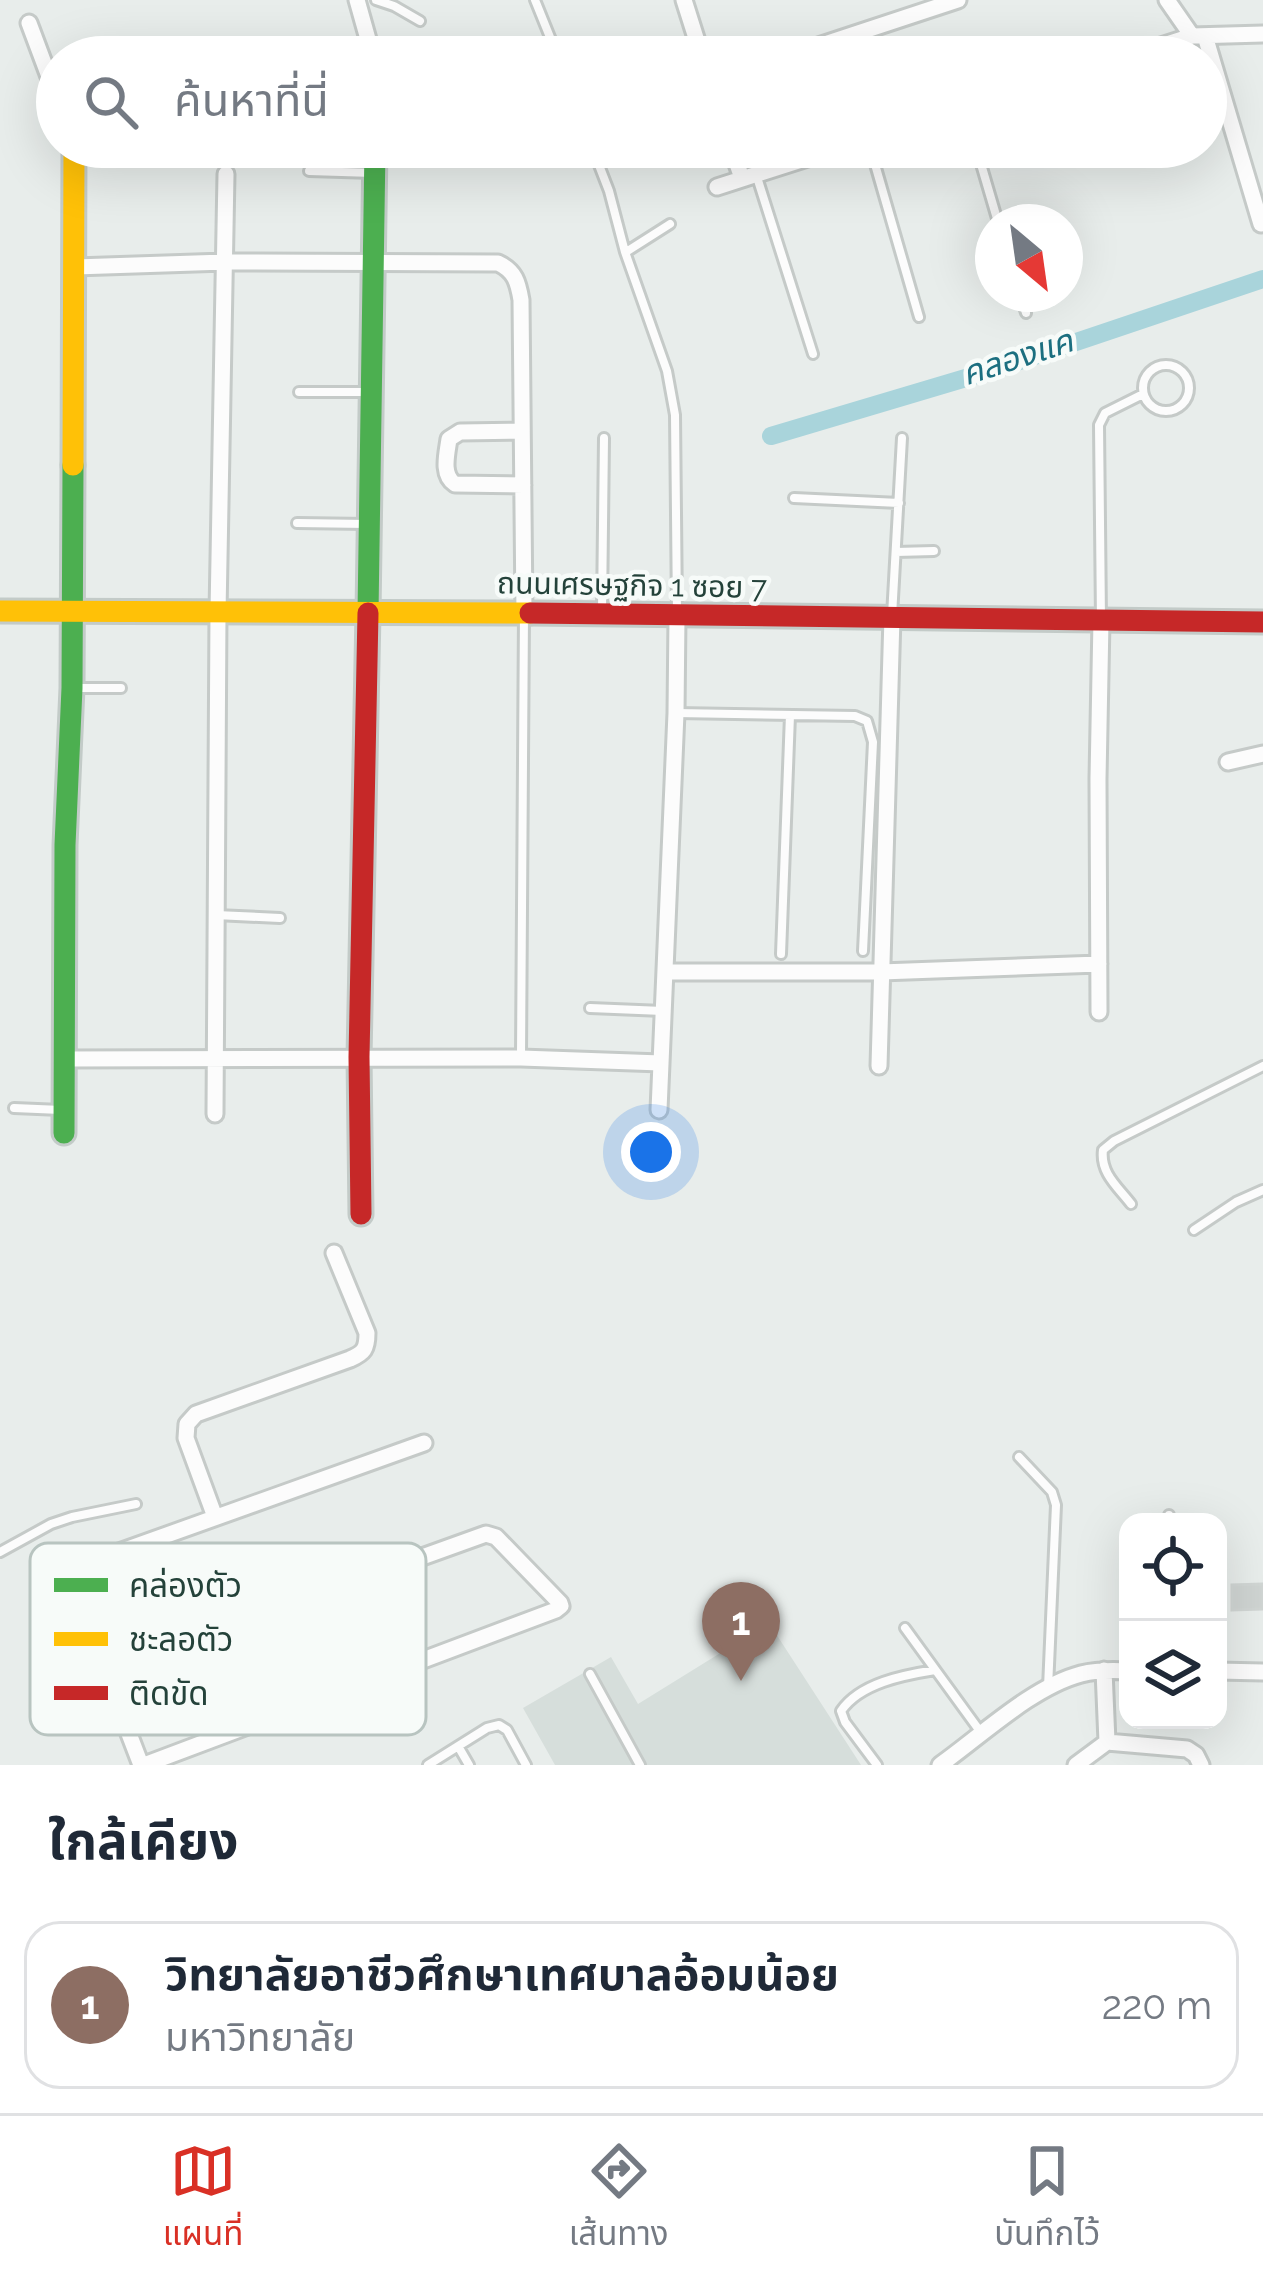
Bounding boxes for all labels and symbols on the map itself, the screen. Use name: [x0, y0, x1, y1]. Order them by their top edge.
north arrow: [975, 204, 1083, 312]
water label: คลองแค: [957, 320, 1079, 393]
street label: ถนนเศรษฐกิจ 1 ซอย 7: [497, 565, 767, 605]
your location: [621, 1122, 681, 1182]
legend: [30, 1543, 426, 1735]
text: คล่องตัว: [129, 1566, 242, 1605]
pin: 1: [702, 1582, 780, 1681]
text: ชะลอตัว: [129, 1620, 233, 1659]
text: ติดขัด: [129, 1674, 209, 1713]

